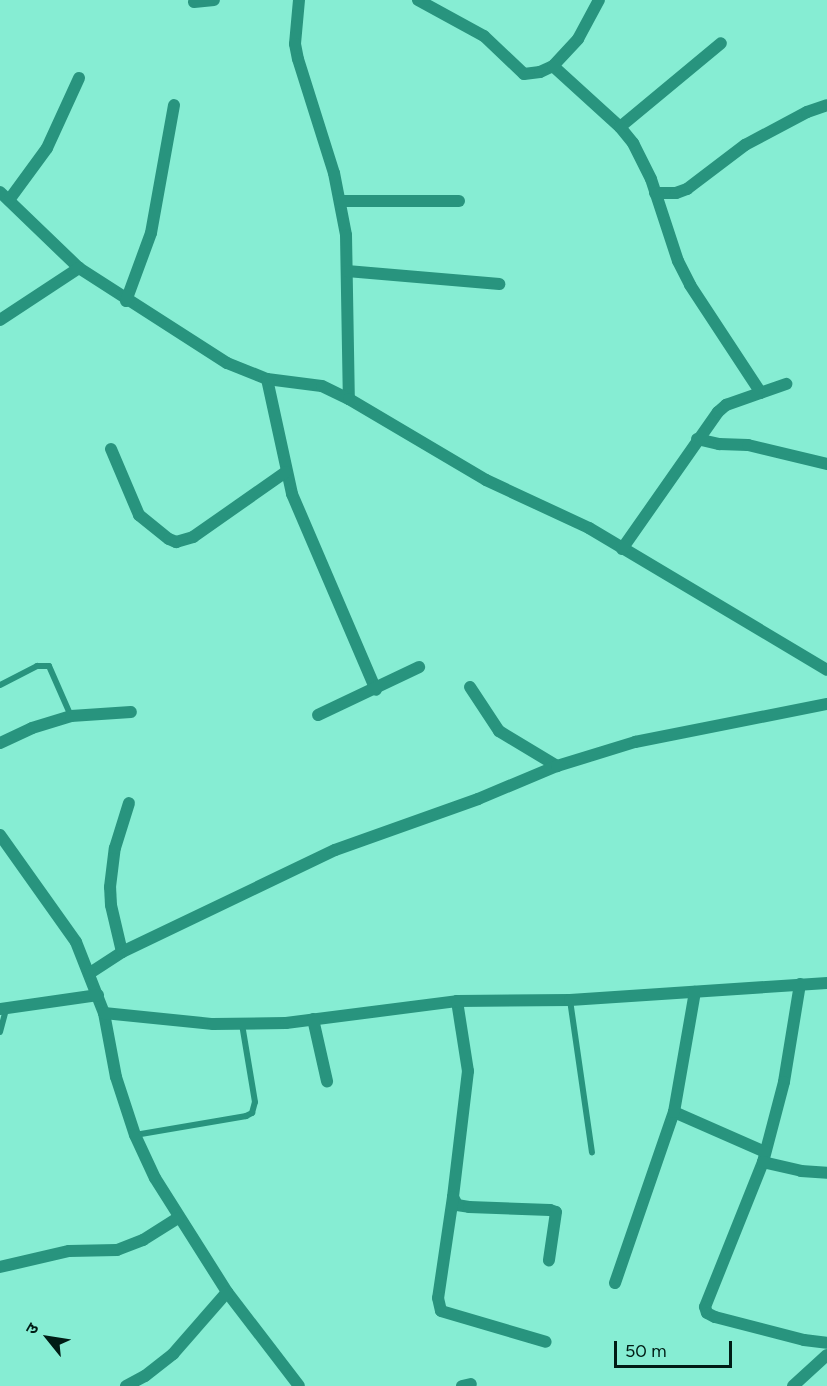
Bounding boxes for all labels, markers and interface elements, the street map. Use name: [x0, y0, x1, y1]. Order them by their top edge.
north arrow: [18, 1308, 78, 1368]
text: उ: [21, 1320, 43, 1338]
scale bar: [617, 1329, 736, 1367]
text: 50 m: [625, 1340, 667, 1362]

